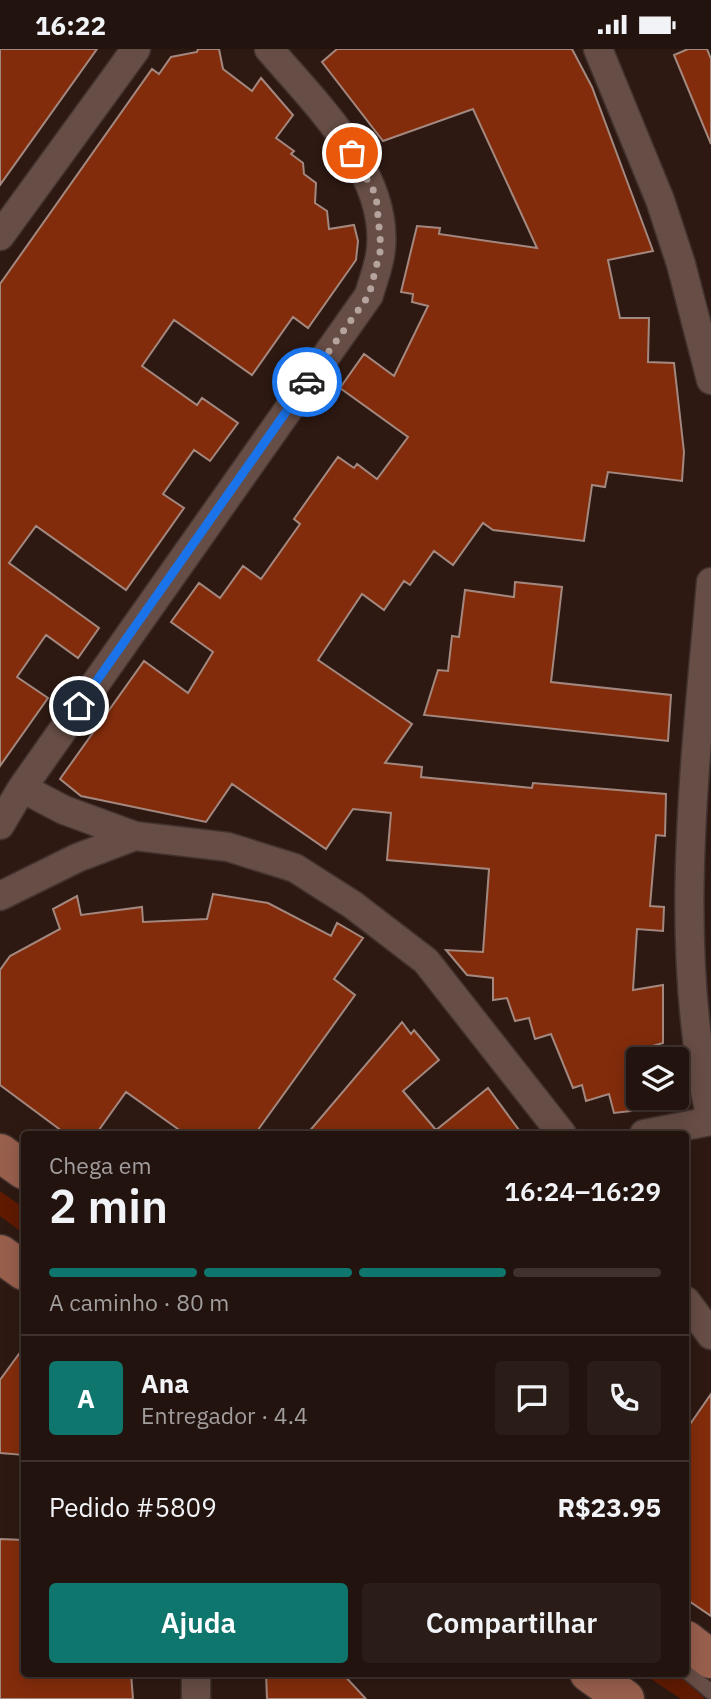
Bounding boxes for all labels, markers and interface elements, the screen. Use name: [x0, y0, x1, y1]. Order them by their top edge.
text: 16:22: [35, 8, 106, 42]
pin: [322, 123, 382, 183]
icon: bag: [333, 134, 371, 172]
courier: [272, 347, 342, 417]
icon: car: [288, 363, 326, 401]
pin: [49, 676, 109, 736]
icon: home: [60, 687, 98, 725]
map controls: [626, 1047, 689, 1110]
button: layers: [626, 1047, 689, 1110]
text: Chega em: [49, 1150, 151, 1180]
text: 16:24–16:29: [504, 1174, 661, 1208]
text: 2 min: [49, 1176, 168, 1236]
text: A caminho · 80 m: [49, 1287, 229, 1317]
button: chat: [495, 1361, 569, 1435]
button: phone: [587, 1361, 661, 1435]
text: Ana: [141, 1366, 189, 1400]
text: A: [77, 1381, 95, 1415]
text: Entregador · 4.4: [141, 1400, 308, 1430]
text: Pedido #5809: [49, 1490, 217, 1524]
text: R$23.95: [557, 1490, 661, 1524]
button: Ajuda: [49, 1583, 348, 1663]
button: Compartilhar: [362, 1583, 661, 1663]

